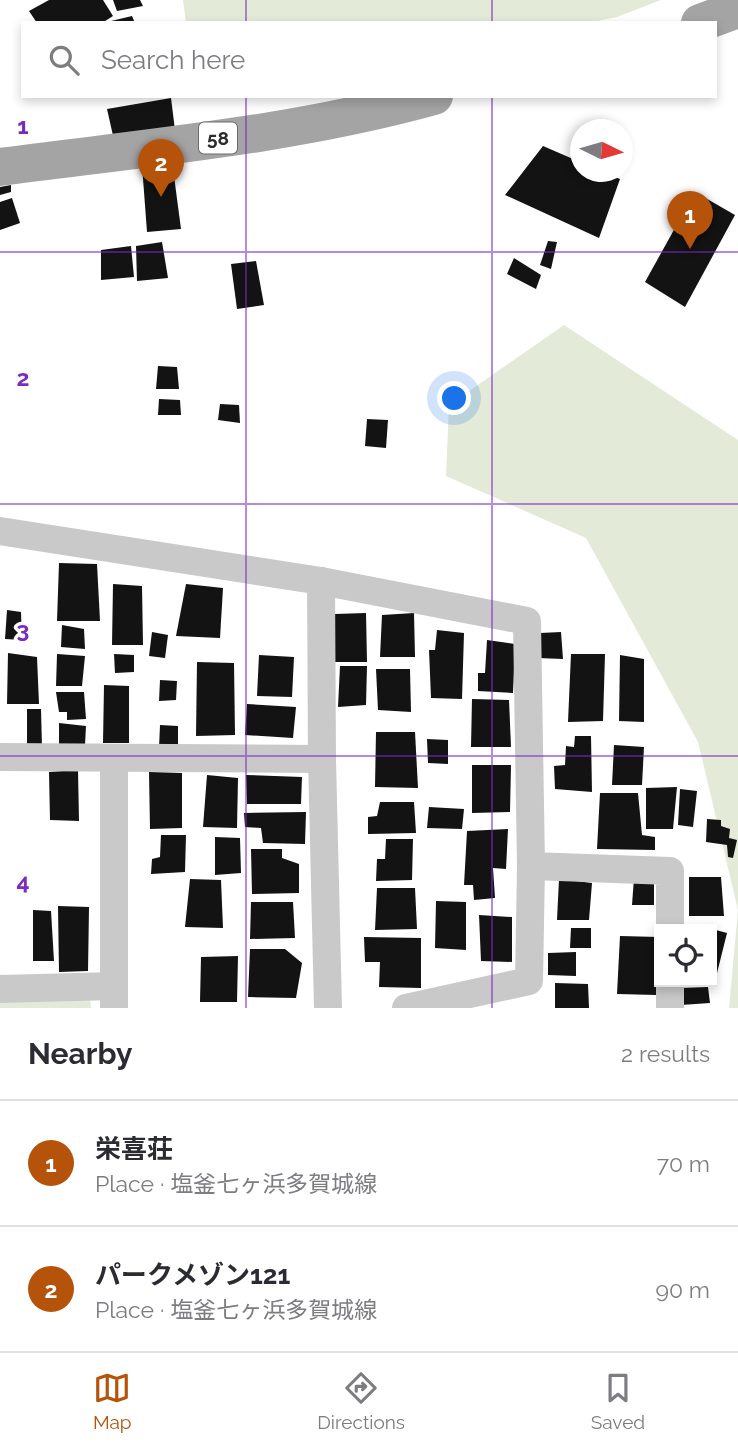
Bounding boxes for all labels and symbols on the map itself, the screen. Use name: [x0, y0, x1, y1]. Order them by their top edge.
text: 1: [17, 112, 29, 139]
north arrow: [570, 119, 633, 182]
road number: 58: [199, 122, 237, 154]
pin: 2: [138, 139, 184, 197]
pin: 1: [667, 191, 713, 249]
text: 2: [17, 364, 29, 391]
your location: [437, 381, 471, 415]
text: 3: [17, 616, 29, 643]
text: 4: [16, 868, 30, 895]

